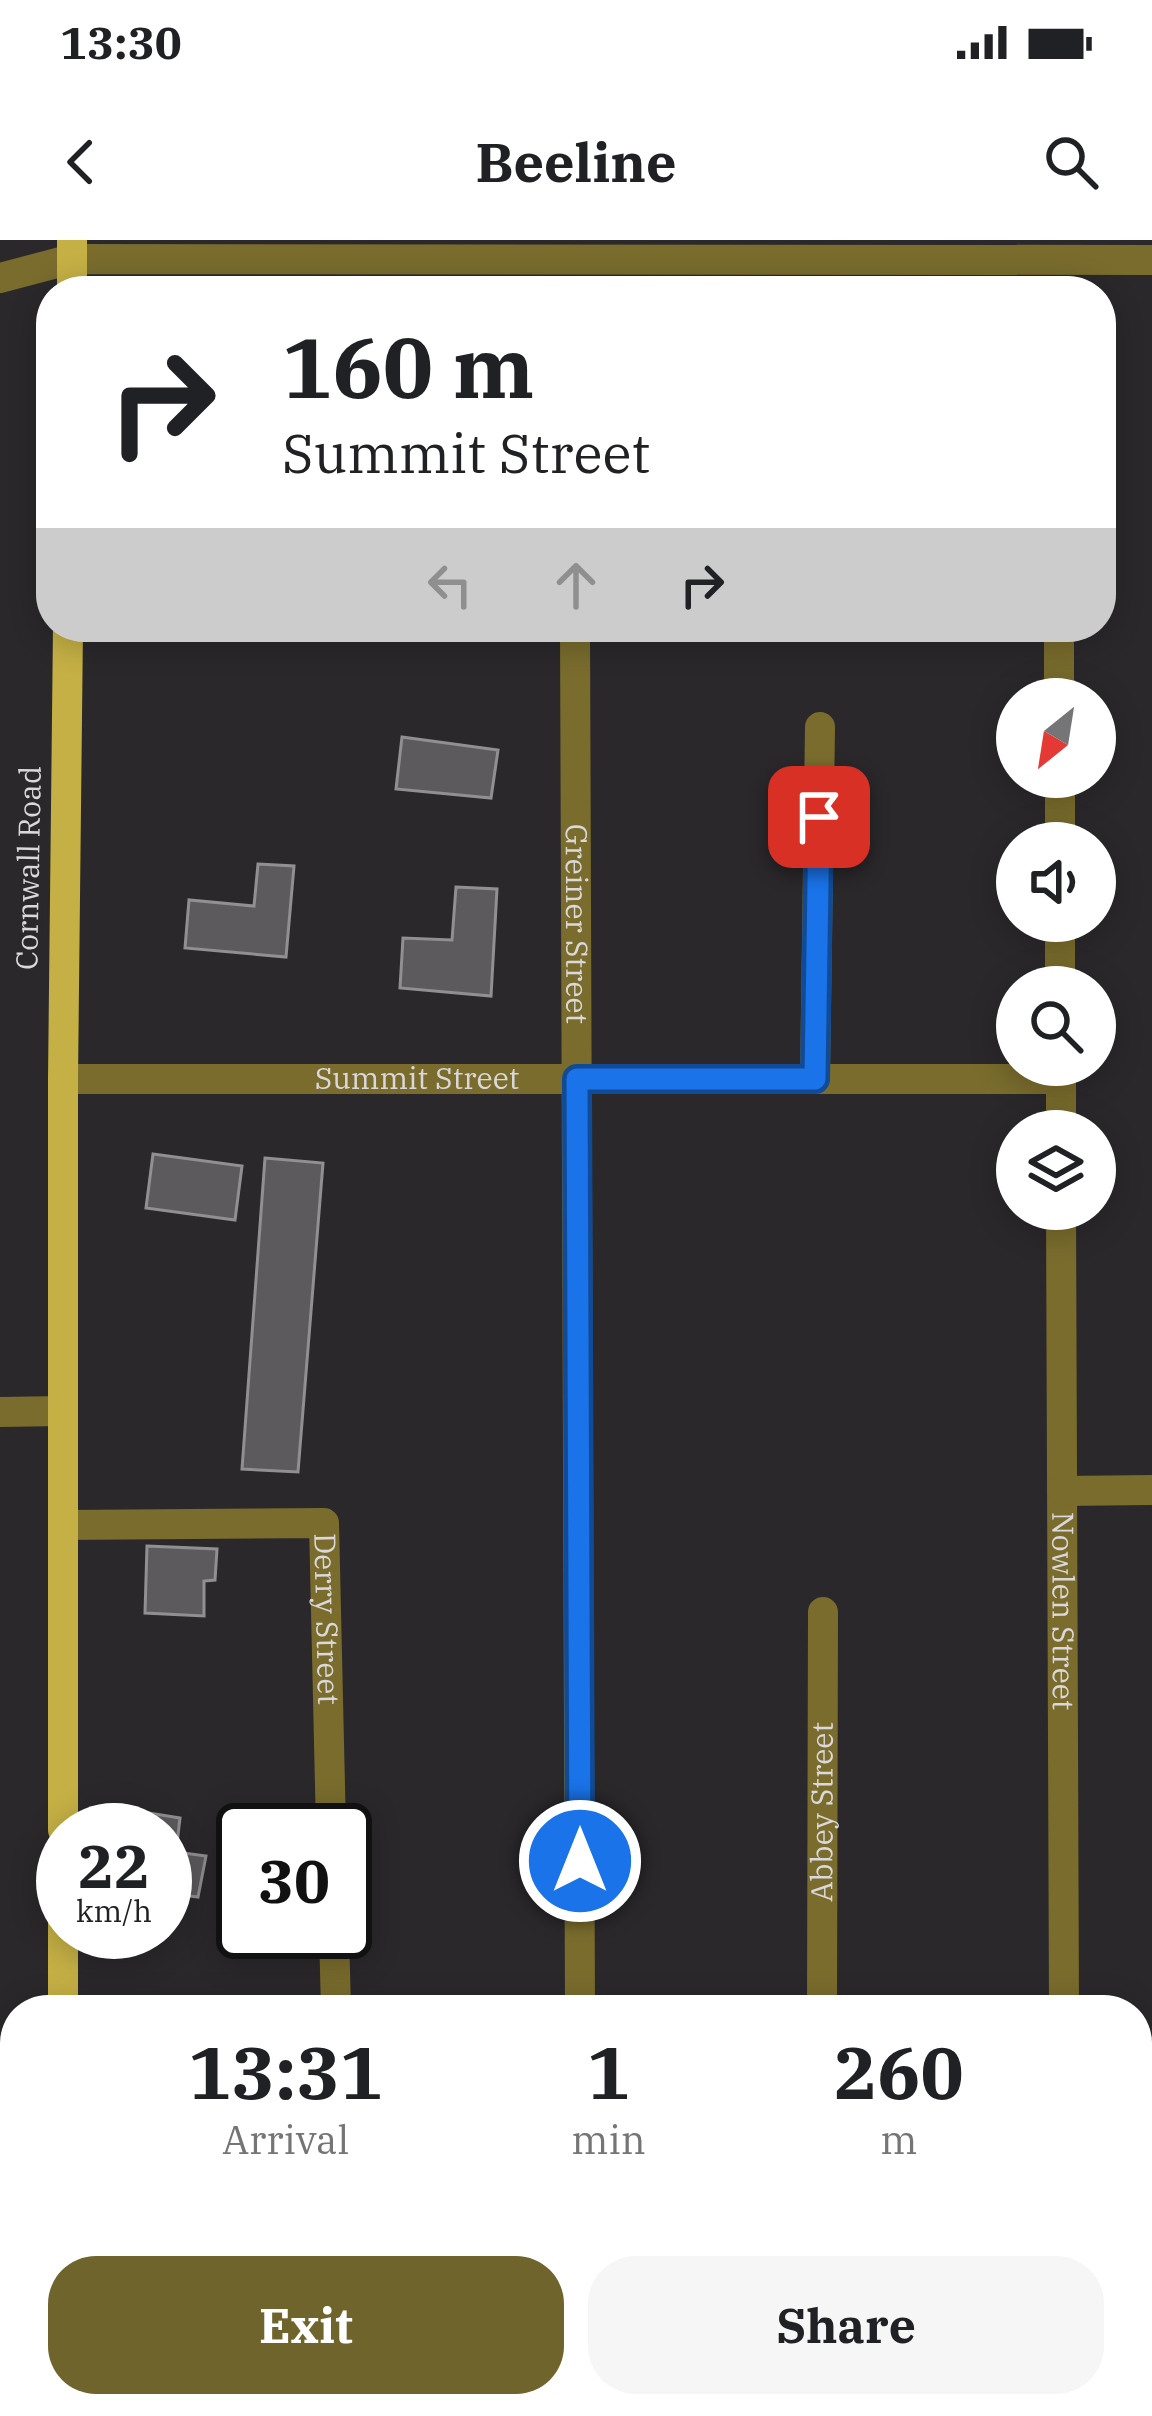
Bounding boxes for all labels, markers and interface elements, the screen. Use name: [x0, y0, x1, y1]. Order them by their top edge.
text: 13:30: [60, 13, 182, 71]
text: Beeline: [475, 127, 677, 197]
icon: back: [48, 129, 114, 195]
icon: search: [1038, 129, 1104, 195]
text: 160 m: [282, 312, 534, 421]
icon: right: [84, 324, 240, 480]
text: Summit Street: [282, 418, 650, 488]
icon: left: [417, 552, 483, 618]
icon: ahead: [543, 552, 609, 618]
icon: right: [669, 552, 735, 618]
north arrow: [996, 678, 1116, 798]
map controls: [996, 678, 1116, 1230]
street label: Cornwall Road: [6, 766, 49, 970]
pin: [768, 766, 870, 868]
icon: arrive: [786, 784, 852, 850]
button: sound: [996, 822, 1116, 942]
street label: Greiner Street: [558, 824, 597, 1024]
button: search: [996, 966, 1116, 1086]
street label: Summit Street: [315, 1058, 519, 1097]
button: layers: [996, 1110, 1116, 1230]
street label: Nowlen Street: [1044, 1512, 1084, 1710]
street label: Derry Street: [306, 1532, 349, 1705]
street label: Abbey Street: [801, 1722, 841, 1902]
position arrow: [517, 1798, 643, 1924]
speed limit sign: 30: [216, 1803, 372, 1959]
text: 22: [78, 1826, 150, 1905]
text: km/h: [76, 1891, 152, 1930]
text: 13:31: [188, 2025, 383, 2119]
text: 1: [587, 2025, 630, 2119]
text: 260: [834, 2025, 964, 2119]
text: Arrival: [222, 2114, 349, 2165]
text: min: [571, 2114, 646, 2165]
text: m: [880, 2114, 917, 2165]
button: Exit: [48, 2256, 564, 2394]
button: Share: [588, 2256, 1104, 2394]

